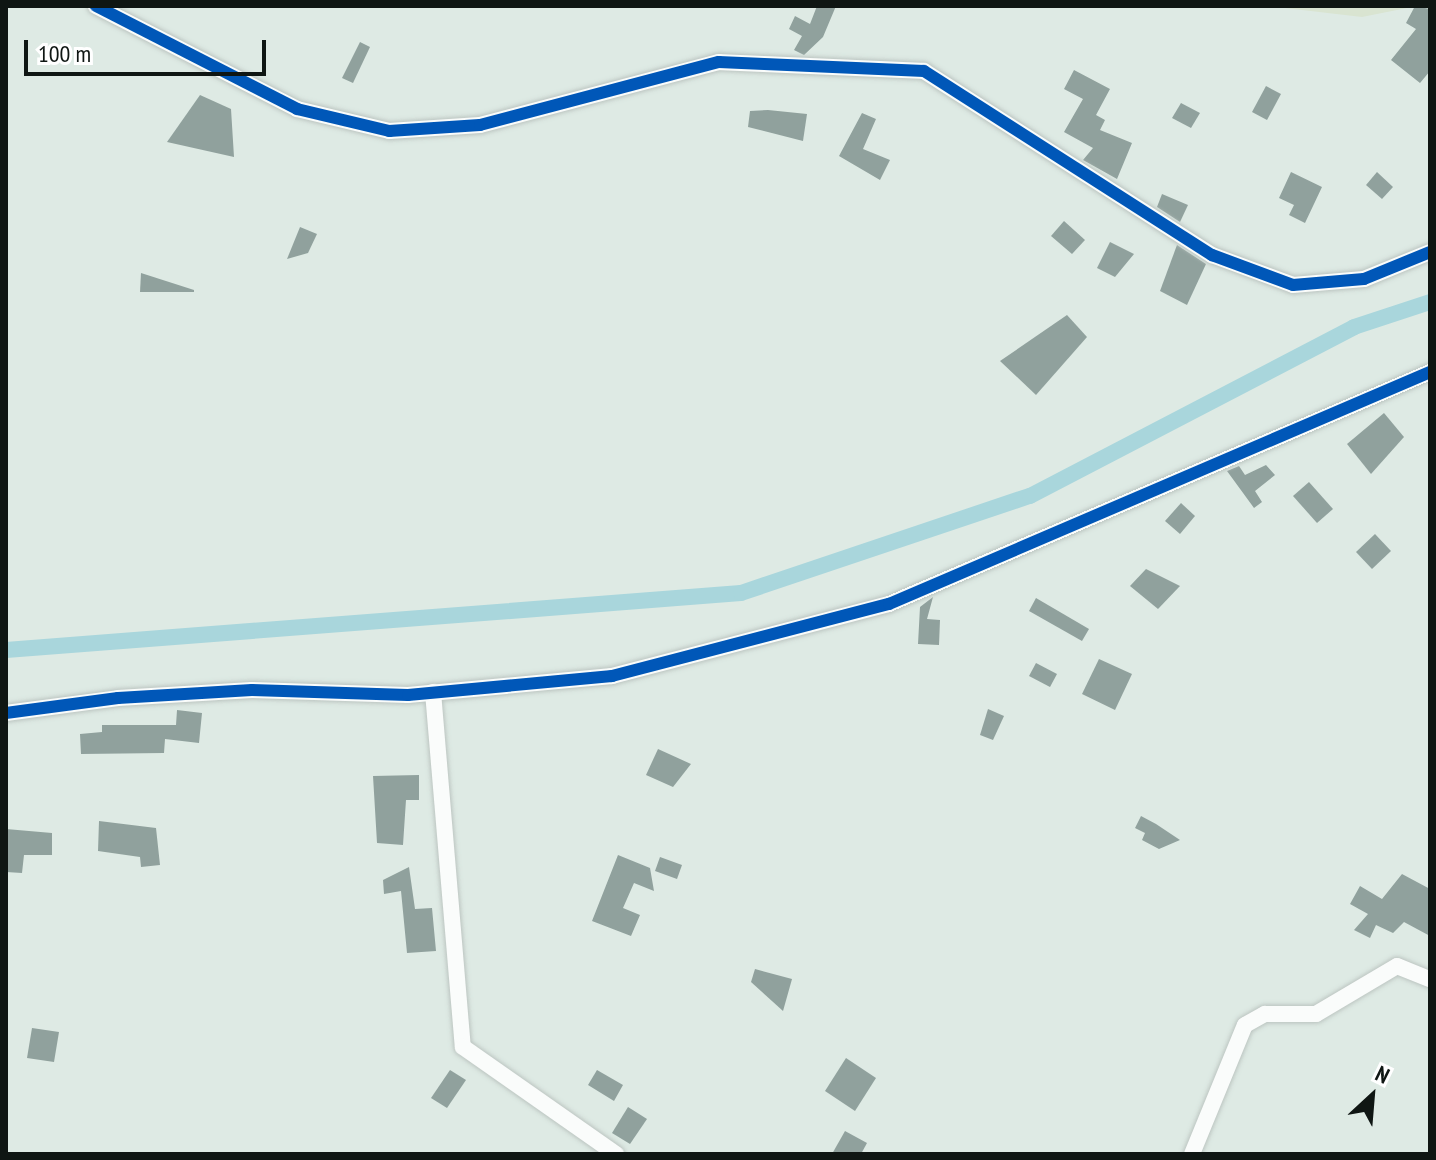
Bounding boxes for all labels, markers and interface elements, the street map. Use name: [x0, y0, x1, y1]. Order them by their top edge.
scale bar: [28, 24, 270, 74]
text: 100 m: [38, 38, 91, 69]
north arrow: [1332, 1056, 1412, 1136]
text: N: [1371, 1059, 1394, 1090]

